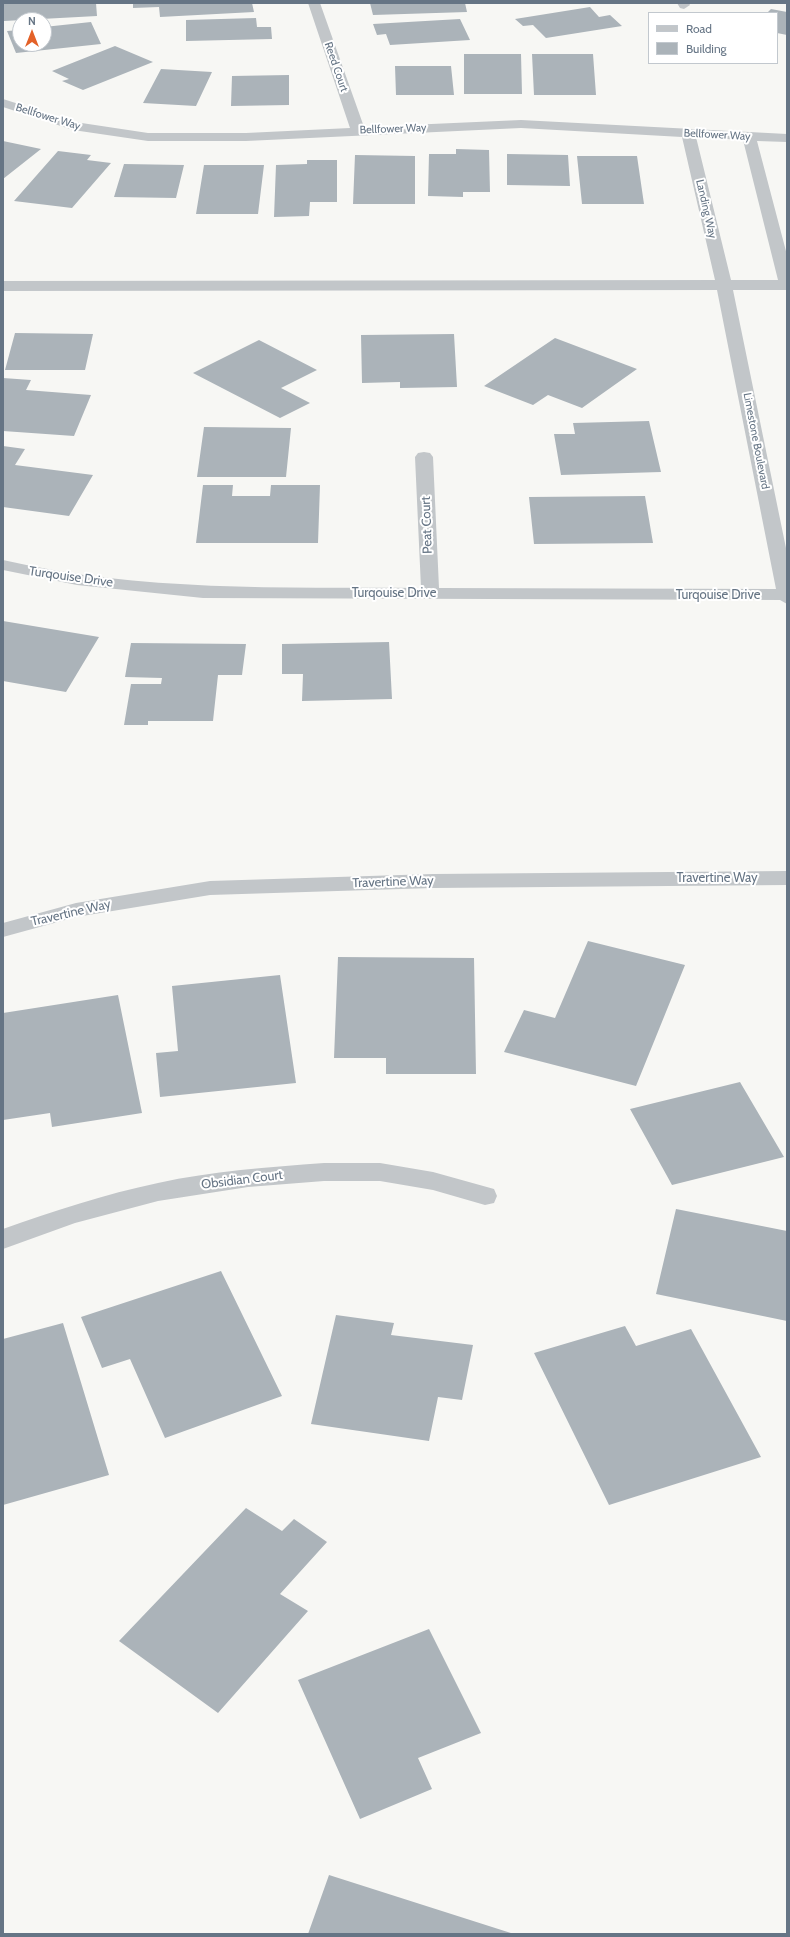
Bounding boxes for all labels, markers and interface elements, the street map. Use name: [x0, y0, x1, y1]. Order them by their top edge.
north arrow: [12, 12, 52, 52]
legend: [648, 12, 778, 64]
text: N: [28, 14, 36, 28]
text: Road: [686, 21, 712, 36]
street label: Reed Court: [321, 40, 351, 94]
text: Building: [686, 41, 727, 56]
street label: Bellfower Way: [14, 101, 82, 133]
street label: Bellfower Way: [359, 121, 427, 137]
street label: Bellfower Way: [683, 127, 751, 143]
street label: Landing Way: [693, 178, 719, 240]
street label: Limestone Boulevard: [740, 392, 772, 490]
street label: Peat Court: [418, 496, 436, 554]
street label: Turqouise Drive: [28, 563, 114, 591]
street label: Turqouise Drive: [352, 585, 436, 601]
street label: Turqouise Drive: [676, 587, 760, 603]
street label: Travertine Way: [676, 870, 758, 886]
street label: Travertine Way: [352, 873, 434, 891]
street label: Travertine Way: [30, 896, 112, 930]
street label: Obsidian Court: [200, 1167, 284, 1193]

